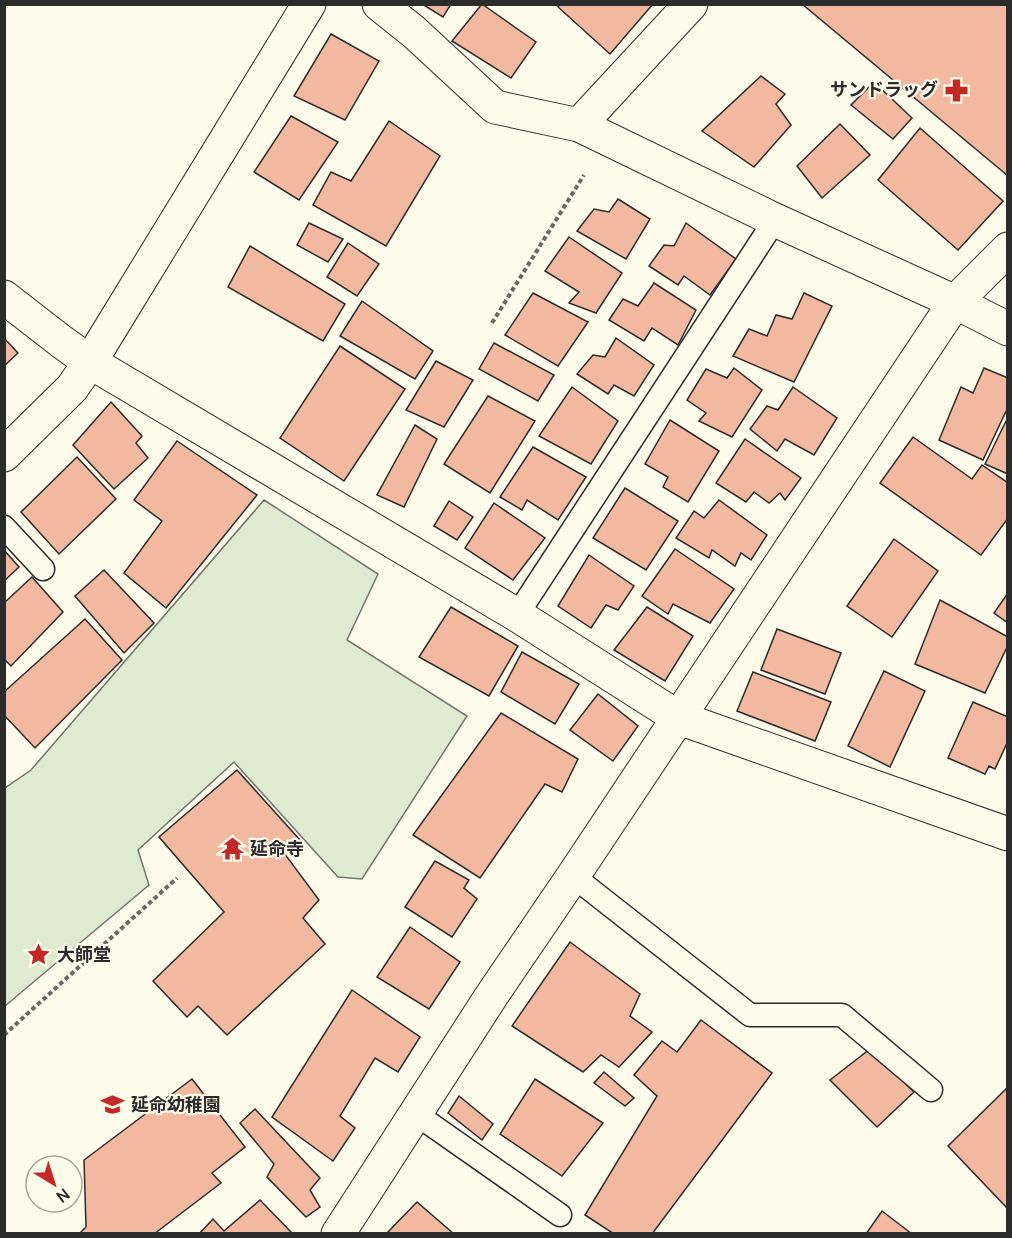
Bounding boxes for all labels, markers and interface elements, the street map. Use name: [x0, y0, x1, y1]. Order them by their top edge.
place label: サンドラッグ: [830, 77, 938, 101]
pharmacy icon: サンドラッグ: [943, 77, 969, 103]
temple icon: 延命寺: [219, 836, 245, 862]
place label: 延命寺: [250, 836, 304, 860]
place icon: 大師堂: [26, 942, 52, 968]
place label: 大師堂: [57, 942, 111, 966]
school or university icon: 延命幼稚園: [100, 1092, 126, 1118]
place label: 延命幼稚園: [131, 1092, 221, 1116]
north arrow: [24, 1154, 84, 1214]
text: N: [52, 1184, 75, 1208]

